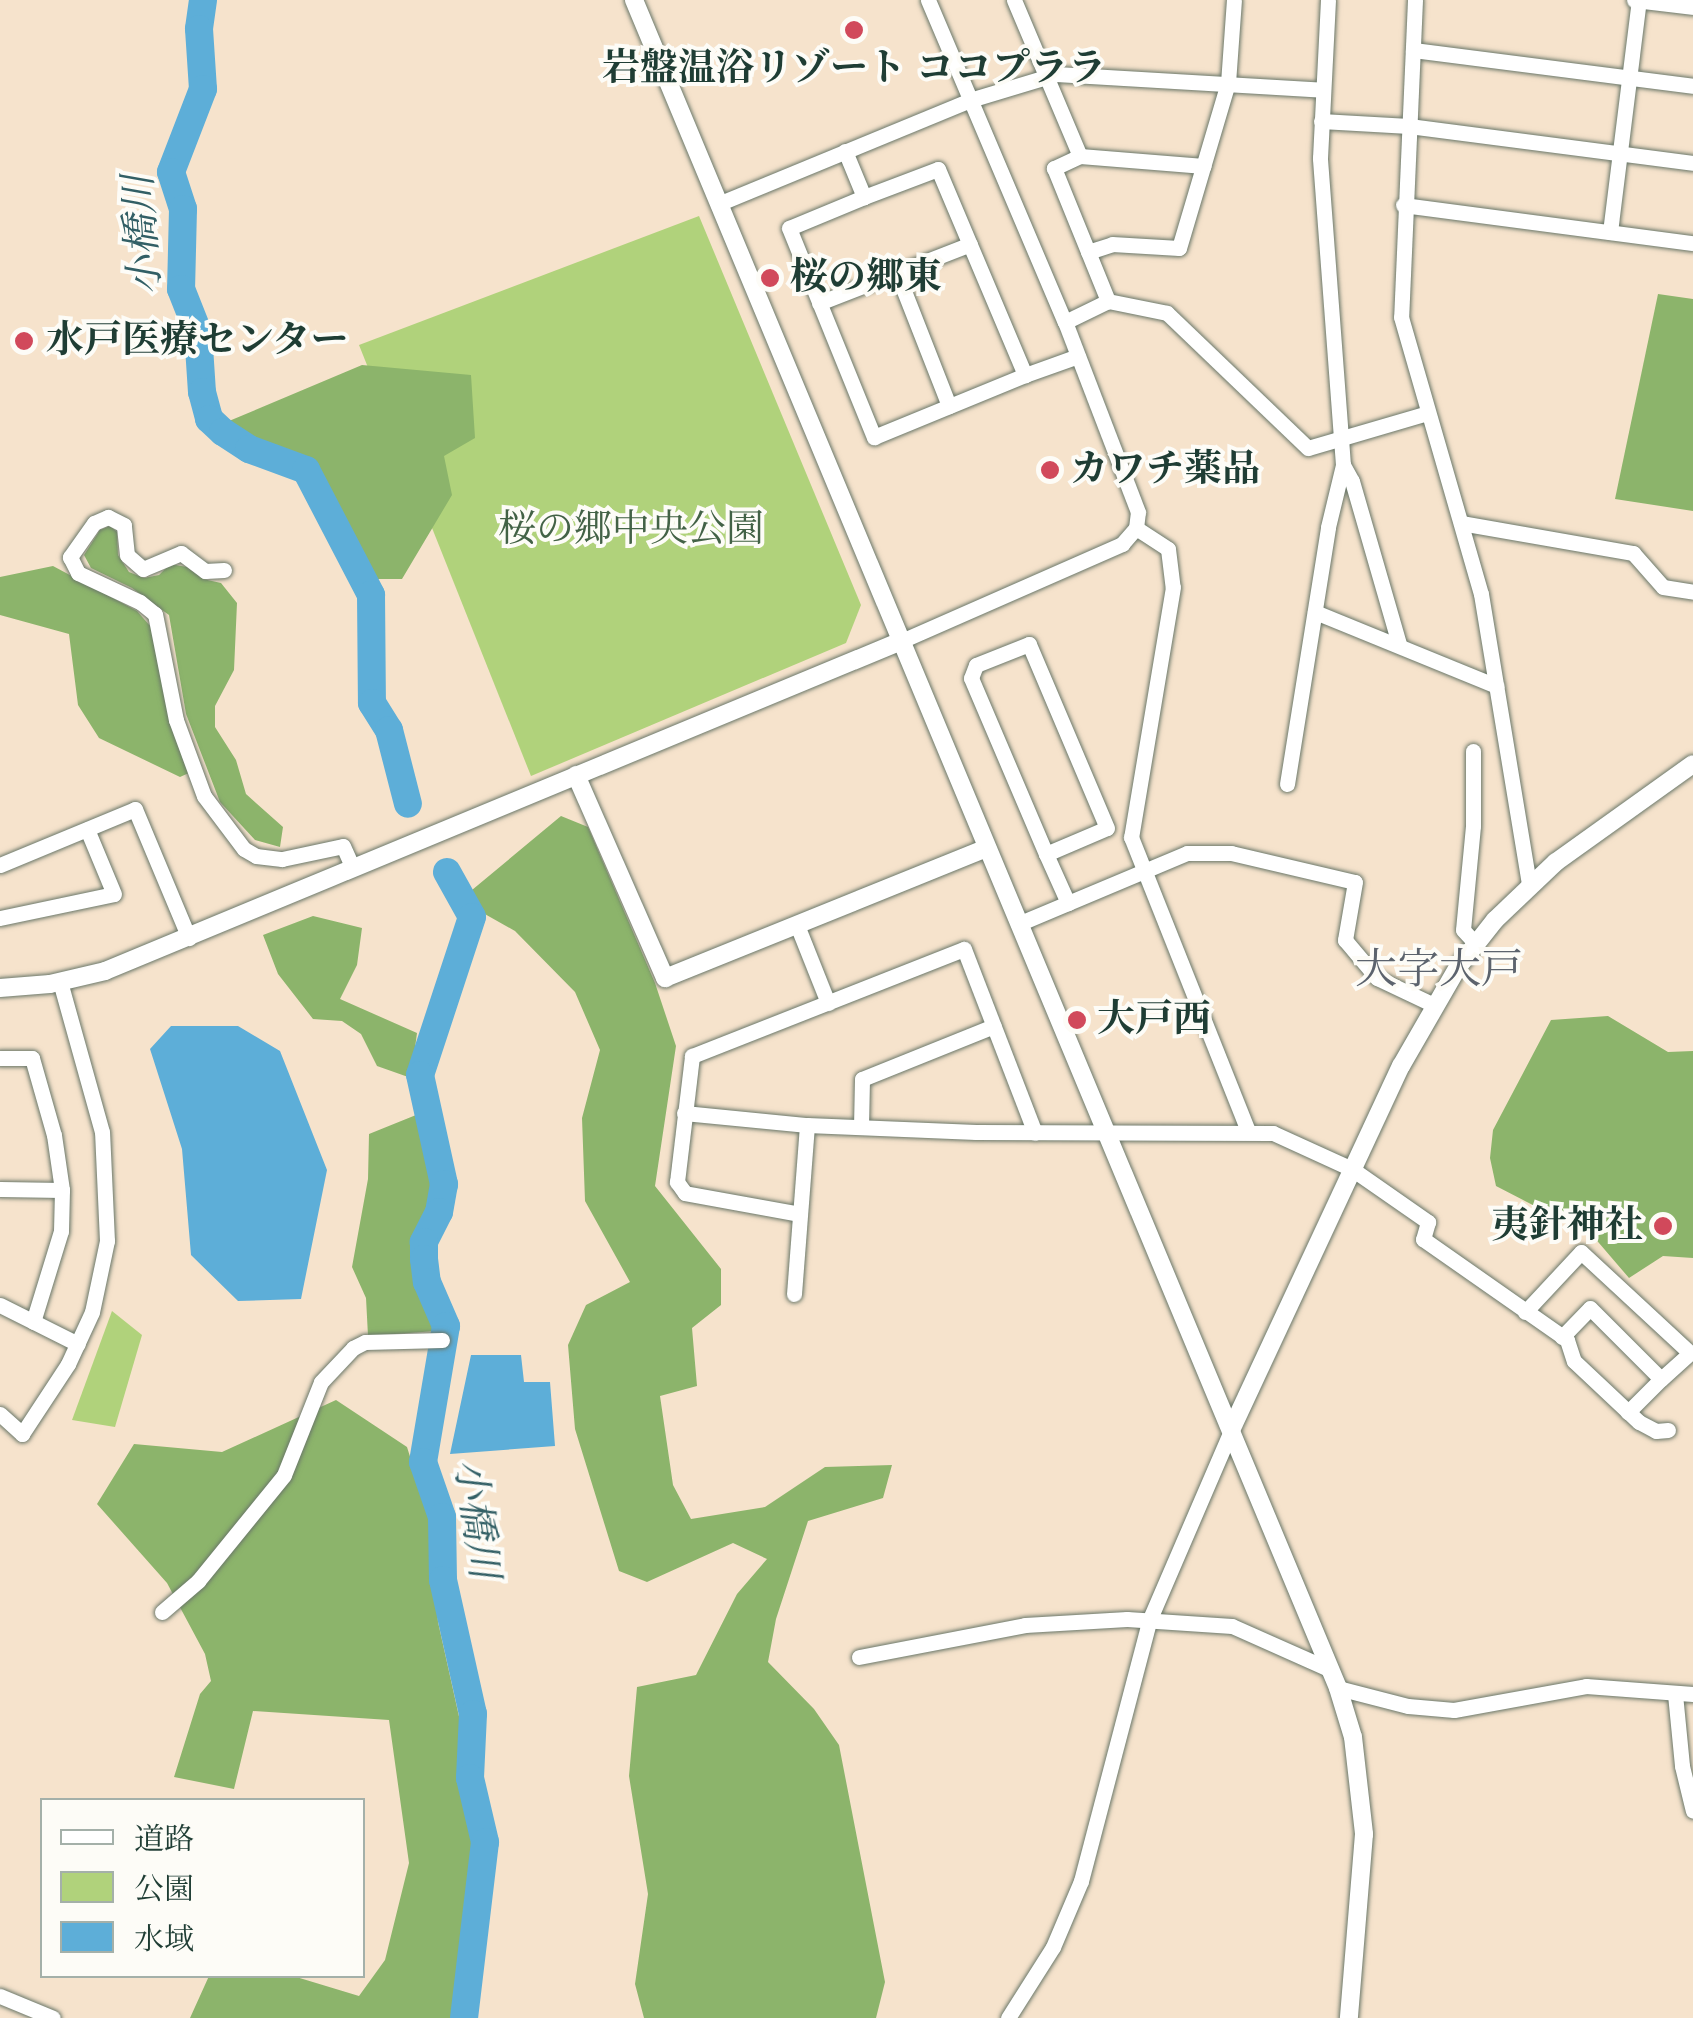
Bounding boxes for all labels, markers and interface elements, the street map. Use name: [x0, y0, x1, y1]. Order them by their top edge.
marker: 岩盤温浴リゾート ココプララ: [843, 19, 865, 41]
place label: 岩盤温浴リゾート ココプララ: [602, 46, 1106, 92]
water label: 小橋川: [115, 173, 171, 297]
place label: 桜の郷東: [790, 255, 942, 301]
marker: 桜の郷東: [759, 267, 781, 289]
place label: 水戸医療センター: [46, 318, 350, 364]
marker: 水戸医療センター: [11, 328, 37, 354]
place label: カワチ薬品: [1070, 447, 1260, 493]
marker: カワチ薬品: [1039, 459, 1061, 481]
park label: 桜の郷中央公園: [498, 507, 764, 553]
district label: 大字大戸: [1355, 945, 1523, 995]
place label: 大戸西: [1097, 997, 1211, 1043]
marker: 大戸西: [1066, 1009, 1088, 1031]
place label: 夷針神社: [1491, 1203, 1643, 1249]
marker: 夷針神社: [1652, 1215, 1674, 1237]
water label: 小橋川: [444, 1456, 508, 1582]
legend: [40, 1798, 365, 1978]
text: 道路: [134, 1819, 194, 1860]
text: 公園: [134, 1869, 194, 1910]
text: 水域: [134, 1919, 194, 1960]

